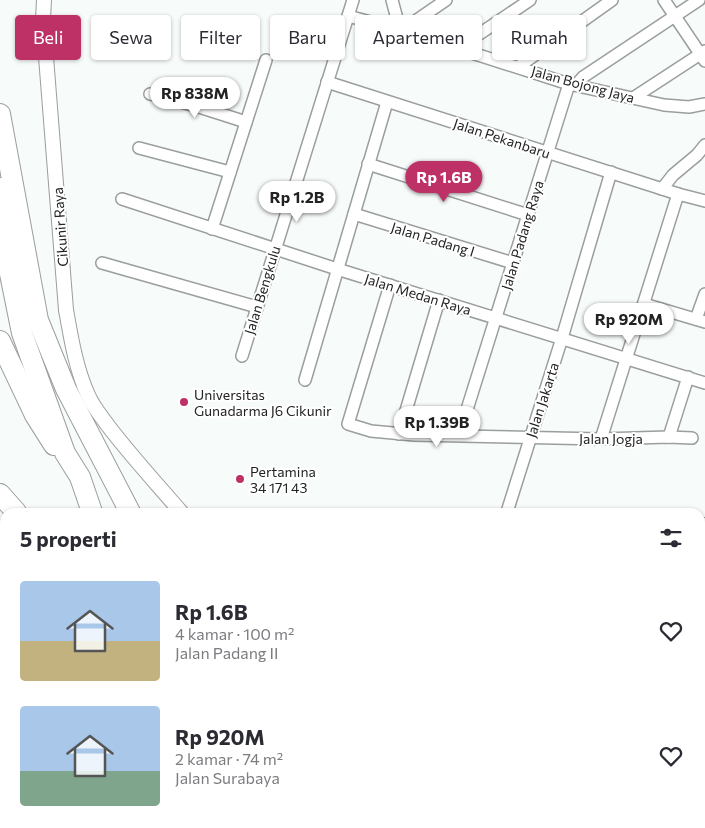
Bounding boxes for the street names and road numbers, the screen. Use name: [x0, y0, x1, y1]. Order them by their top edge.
street label: Jalan Bojong Jaya: [529, 62, 637, 106]
street label: Jalan Pekanbaru: [451, 114, 553, 162]
street label: Jalan Padang Raya: [497, 178, 547, 292]
street label: Cikunir Raya: [49, 187, 71, 267]
street label: Jalan Padang I: [389, 218, 477, 260]
street label: Jalan Bengkulu: [240, 244, 284, 336]
street label: Jalan Medan Raya: [363, 270, 473, 318]
street label: Jalan Jakarta: [522, 360, 562, 440]
street label: Jalan Jogja: [579, 430, 643, 447]

